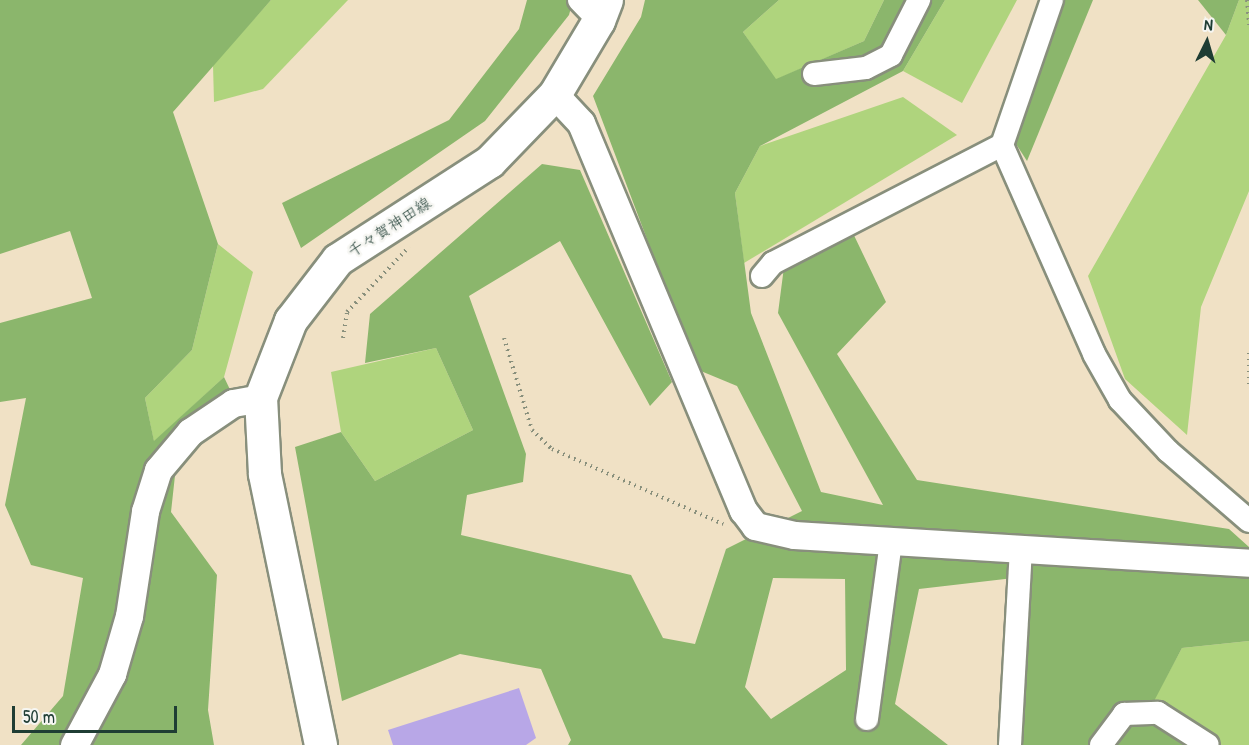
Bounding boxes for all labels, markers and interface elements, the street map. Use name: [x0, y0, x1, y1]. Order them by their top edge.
north arrow: [1177, 12, 1237, 72]
text: N: [1203, 13, 1214, 35]
street label: 千々賀神田線: [344, 193, 434, 261]
scale bar: [15, 694, 180, 732]
text: 50 m: [23, 704, 55, 729]

